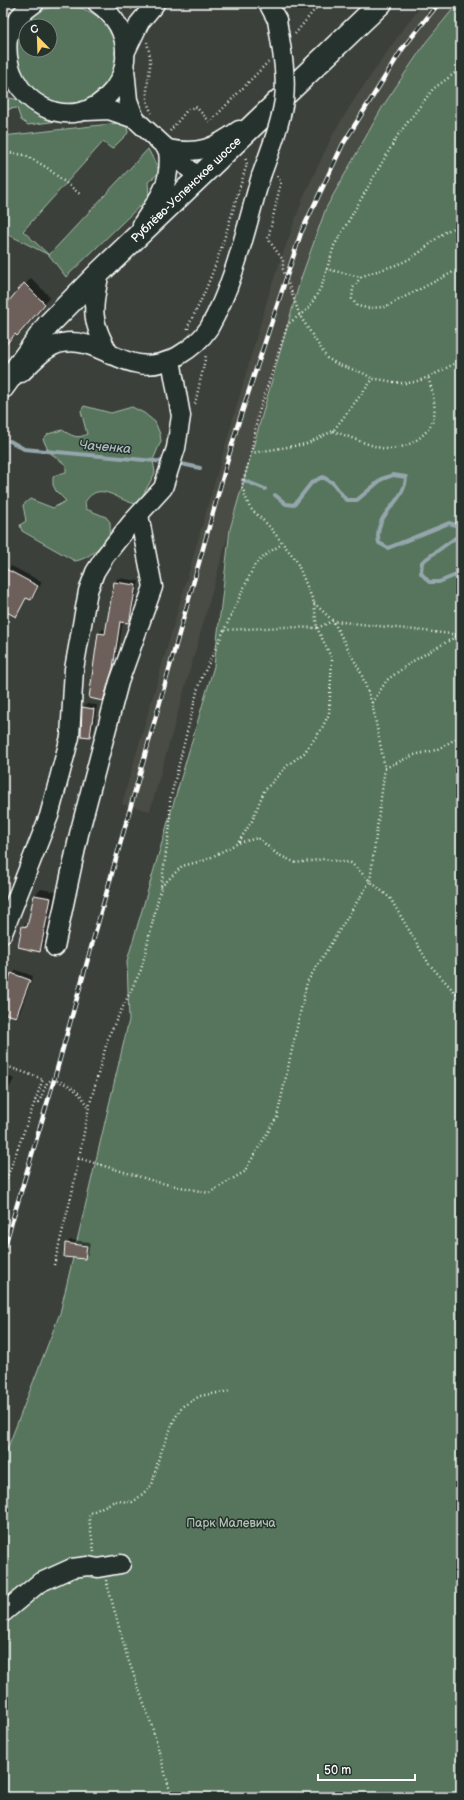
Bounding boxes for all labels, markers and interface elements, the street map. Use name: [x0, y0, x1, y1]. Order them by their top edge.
north arrow: [18, 18, 58, 58]
text: С: [28, 22, 41, 37]
street label: Рублёво-Успенское шоссе: [128, 134, 245, 246]
water label: Чаченка: [78, 437, 132, 457]
park label: Парк Малевича: [186, 1516, 276, 1531]
scale bar: [318, 1756, 415, 1782]
text: 50 m: [324, 1763, 351, 1778]

